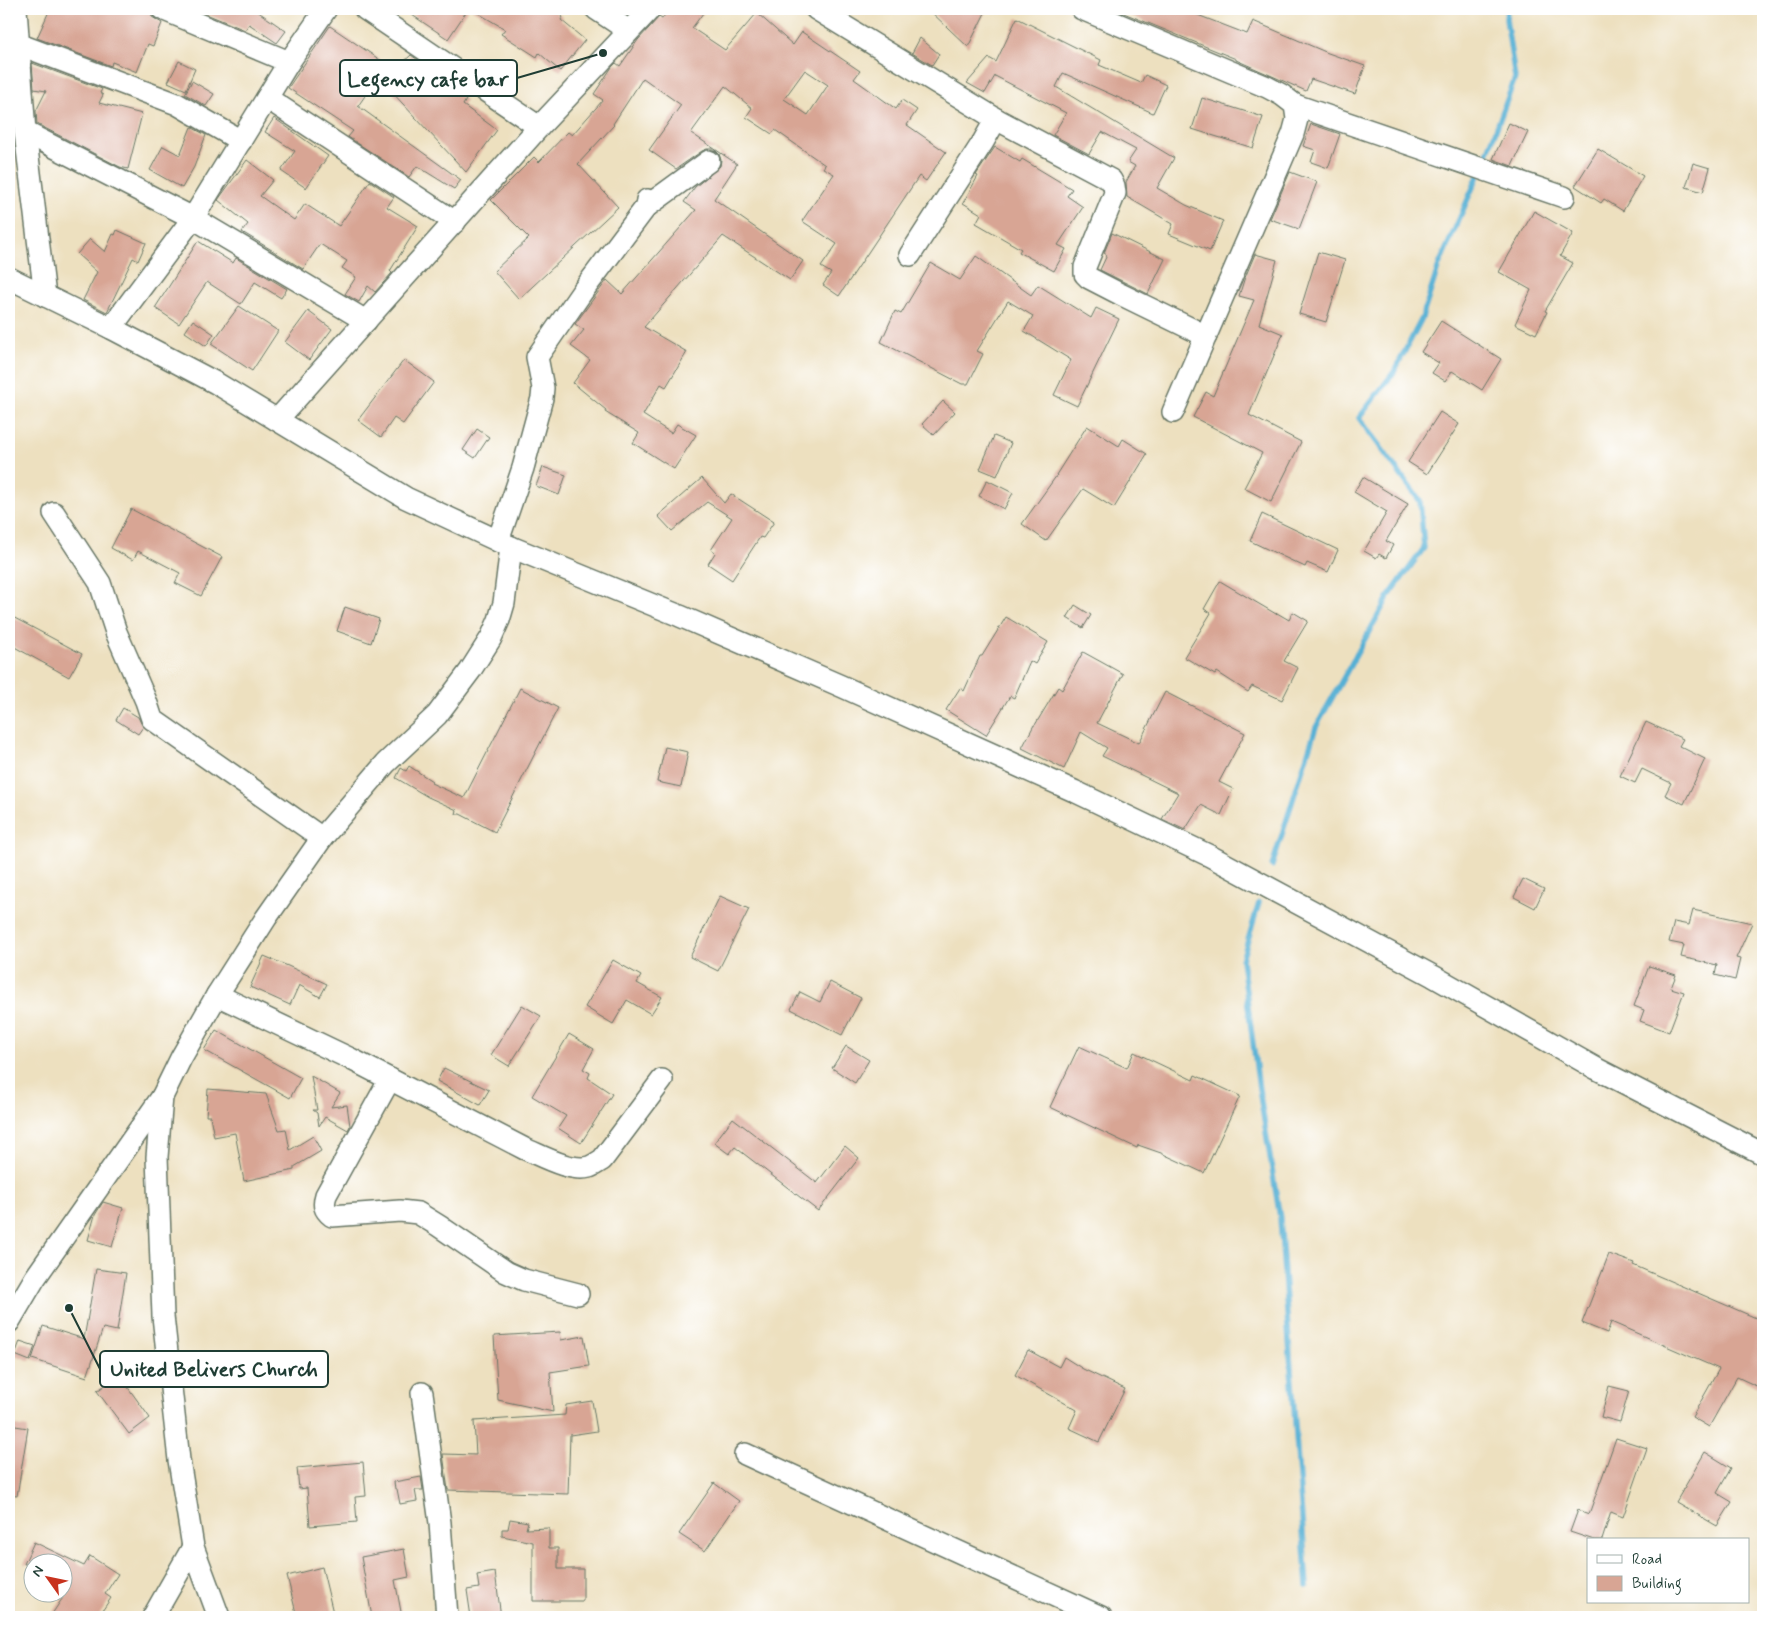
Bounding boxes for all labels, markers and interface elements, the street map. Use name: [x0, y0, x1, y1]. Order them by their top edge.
callout: Legency cafe bar: [340, 60, 517, 96]
text: Legency cafe bar: [347, 66, 510, 96]
callout: United Belivers Church: [100, 1351, 328, 1387]
text: United Belivers Church: [110, 1356, 318, 1384]
legend: [1587, 1538, 1750, 1604]
text: Road: [1632, 1550, 1662, 1570]
north arrow: [22, 1554, 72, 1604]
text: N: [28, 1563, 48, 1580]
text: Building: [1632, 1574, 1682, 1595]

